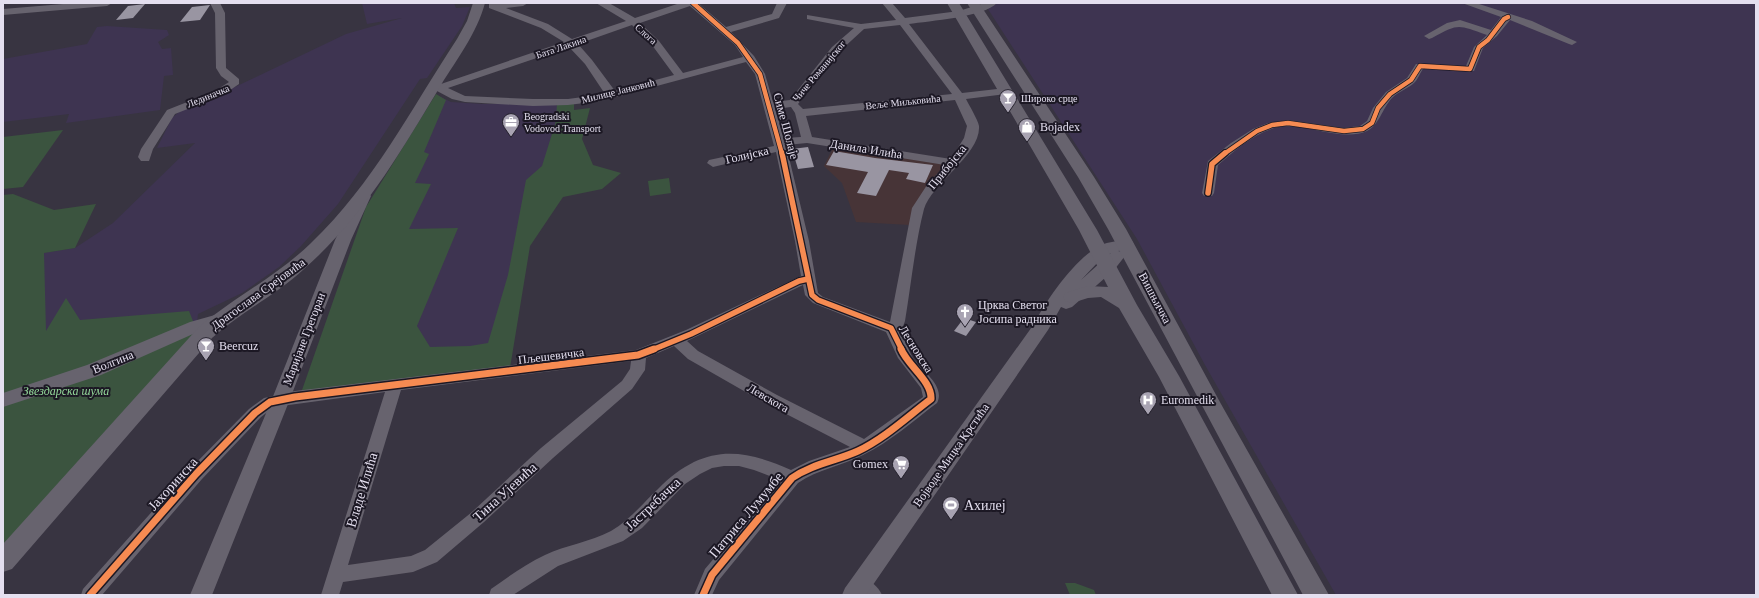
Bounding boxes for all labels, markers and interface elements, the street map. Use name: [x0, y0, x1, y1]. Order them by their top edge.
street label: Слога: [633, 21, 659, 47]
street label: Бата Лакина: [534, 33, 588, 61]
street label: Чиче Романијског: [790, 38, 848, 104]
street label: Милице Јанковић: [580, 77, 656, 105]
street label: Лединачка: [185, 82, 231, 110]
bar icon: Широко срце: [998, 88, 1018, 113]
street label: Симе Шолаје: [770, 91, 802, 161]
street label: Веље Миљковића: [865, 93, 942, 111]
place label: Широко срце: [1021, 93, 1078, 104]
place label: Beogradski Vodovod Transport: [524, 111, 601, 134]
office icon: Beogradski Vodovod Transport: [501, 112, 521, 137]
shop icon: Bojadex: [1017, 117, 1037, 142]
place label: Bojadex: [1040, 120, 1080, 134]
street label: Данила Илића: [829, 136, 904, 162]
street label: Прибојска: [925, 142, 969, 192]
street label: Голијска: [724, 143, 771, 167]
street label: Драгослава Срејовића: [208, 255, 308, 333]
street label: Вишњичка: [1136, 270, 1175, 327]
street label: Маријане Грегоран: [280, 290, 328, 387]
place label: Црква Светог Јосипа радника: [978, 298, 1057, 326]
church icon: Црква Светог Јосипа радника: [955, 302, 975, 327]
street label: Лесновска: [896, 323, 936, 376]
bar icon: Beercuz: [196, 336, 216, 361]
place label: Beercuz: [219, 339, 258, 353]
street label: Пљешевичка: [517, 345, 585, 367]
street label: Волгина: [90, 347, 136, 377]
street label: Левскога: [745, 380, 792, 416]
park label: Звездарска шума: [23, 384, 109, 398]
hospital icon: Euromedik: [1138, 390, 1158, 415]
place label: Euromedik: [1161, 393, 1214, 407]
street label: Војводе Мицка Крстића: [910, 400, 992, 509]
street label: Владе Илића: [344, 450, 381, 529]
street label: Јахоринска: [145, 454, 201, 514]
supermarket icon: Gomex: [891, 454, 911, 479]
place label: Gomex: [853, 457, 888, 471]
street label: Тина Ујевића: [470, 459, 540, 524]
street label: Патриса Лумумбе: [706, 469, 786, 561]
street label: Јастребачка: [622, 474, 684, 533]
sports icon: Ахилеј: [941, 495, 961, 520]
place label: Ахилеј: [964, 498, 1006, 513]

